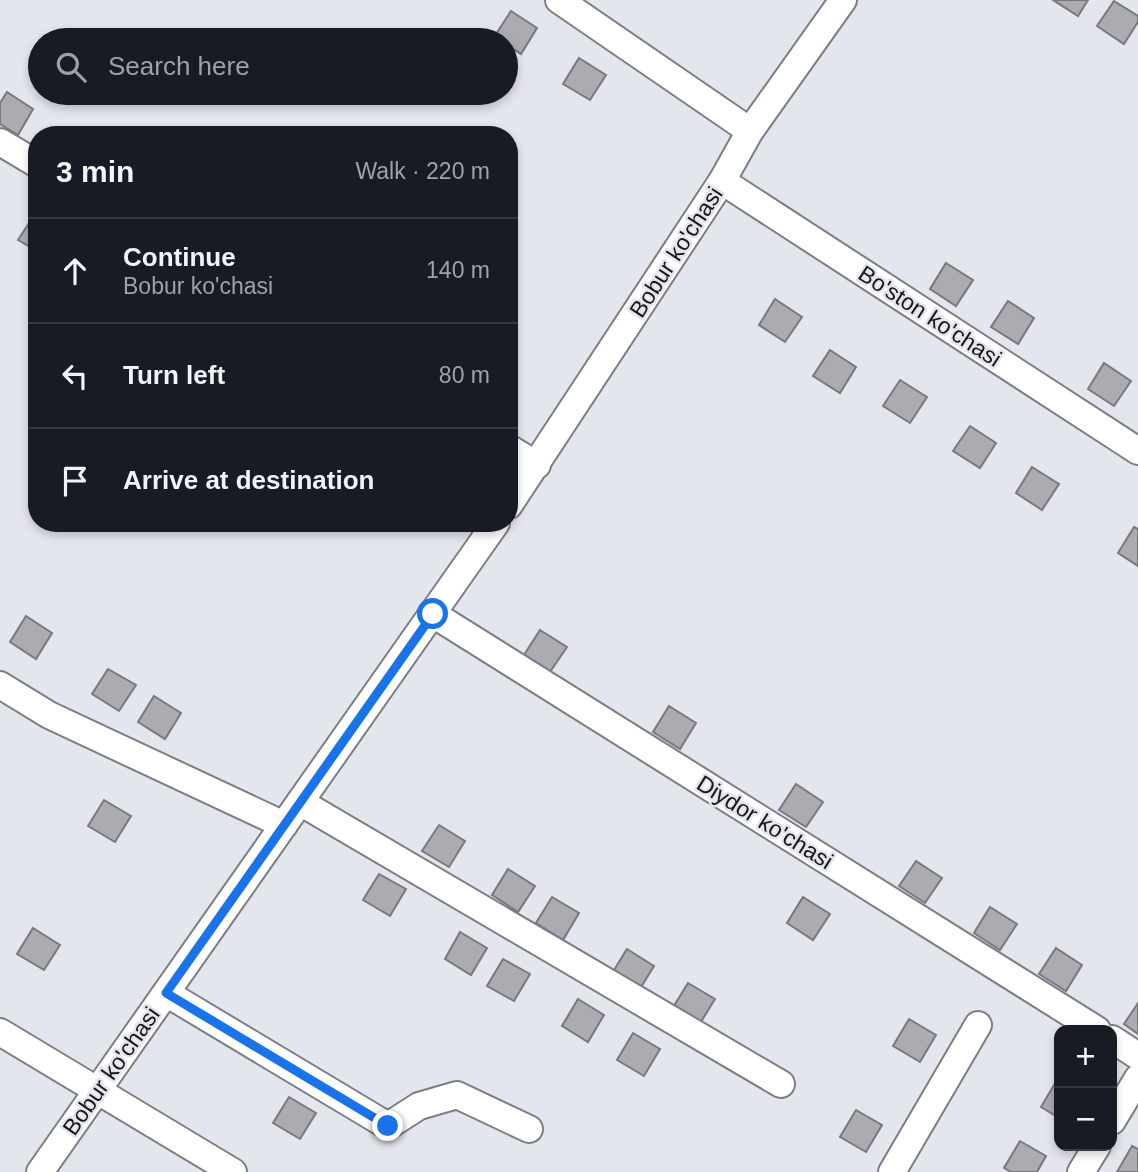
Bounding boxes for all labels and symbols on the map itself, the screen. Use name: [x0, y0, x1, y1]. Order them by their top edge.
street label: Bobur ko'chasi: [624, 182, 728, 322]
street label: Bo'ston ko'chasi: [854, 260, 1006, 372]
route start: [417, 598, 448, 629]
street label: Diydor ko'chasi: [692, 770, 838, 874]
street label: Bobur ko'chasi: [57, 1002, 165, 1140]
route end: [372, 1110, 403, 1141]

